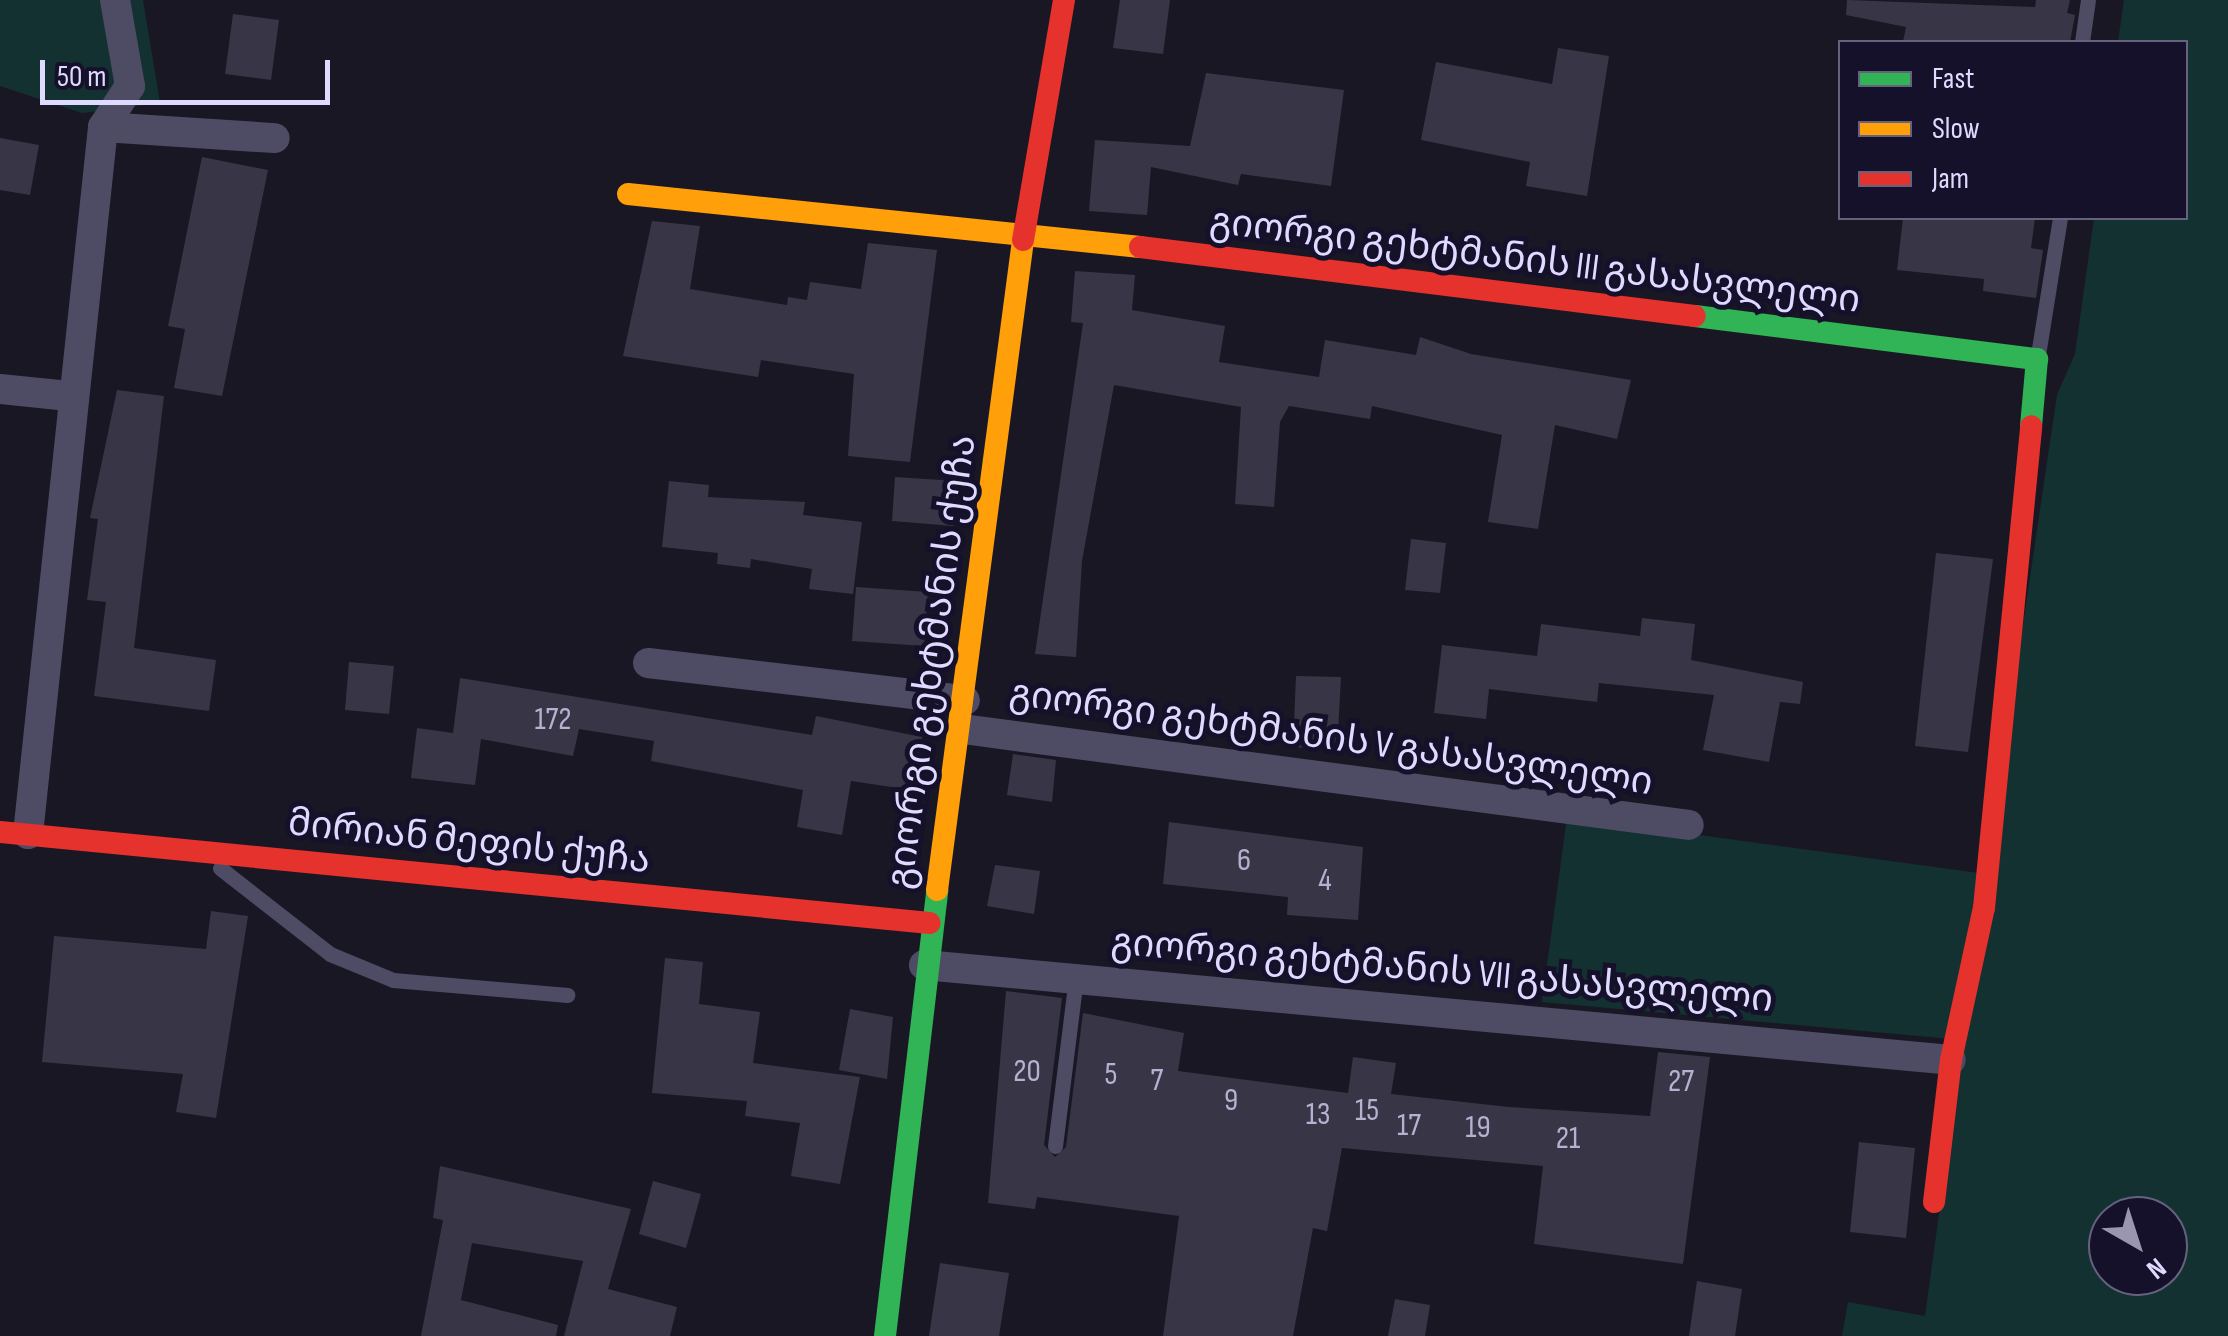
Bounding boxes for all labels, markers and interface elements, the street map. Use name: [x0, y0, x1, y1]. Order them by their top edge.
scale bar: [45, 40, 335, 102]
legend: [1838, 40, 2188, 220]
text: 50 m: [57, 59, 106, 95]
text: Fast: [1932, 61, 1974, 97]
text: Slow: [1932, 111, 1980, 147]
text: Jam: [1932, 161, 1969, 197]
street label: გიორგი გეხტმანის III გასასვლელი: [1207, 198, 1863, 324]
street label: გიორგი გეხტმანის ქუჩა: [878, 432, 986, 892]
street label: გიორგი გეხტმანის V გასასვლელი: [1006, 670, 1656, 806]
house number: 172: [534, 701, 572, 739]
street label: მირიან მეფის ქუჩა: [286, 800, 652, 884]
house number: 6: [1237, 842, 1251, 880]
house number: 4: [1318, 862, 1332, 900]
street label: გიორგი გეხტმანის VII გასასვლელი: [1109, 919, 1775, 1023]
house number: 20: [1013, 1053, 1041, 1091]
house number: 5: [1105, 1056, 1117, 1094]
house number: 7: [1151, 1062, 1163, 1100]
house number: 27: [1668, 1063, 1694, 1101]
house number: 9: [1224, 1082, 1238, 1120]
house number: 15: [1355, 1092, 1379, 1130]
house number: 13: [1306, 1096, 1330, 1134]
house number: 17: [1397, 1107, 1421, 1145]
house number: 19: [1465, 1109, 1491, 1147]
house number: 21: [1556, 1120, 1580, 1158]
north arrow: [2088, 1196, 2188, 1296]
text: N: [2140, 1251, 2172, 1286]

